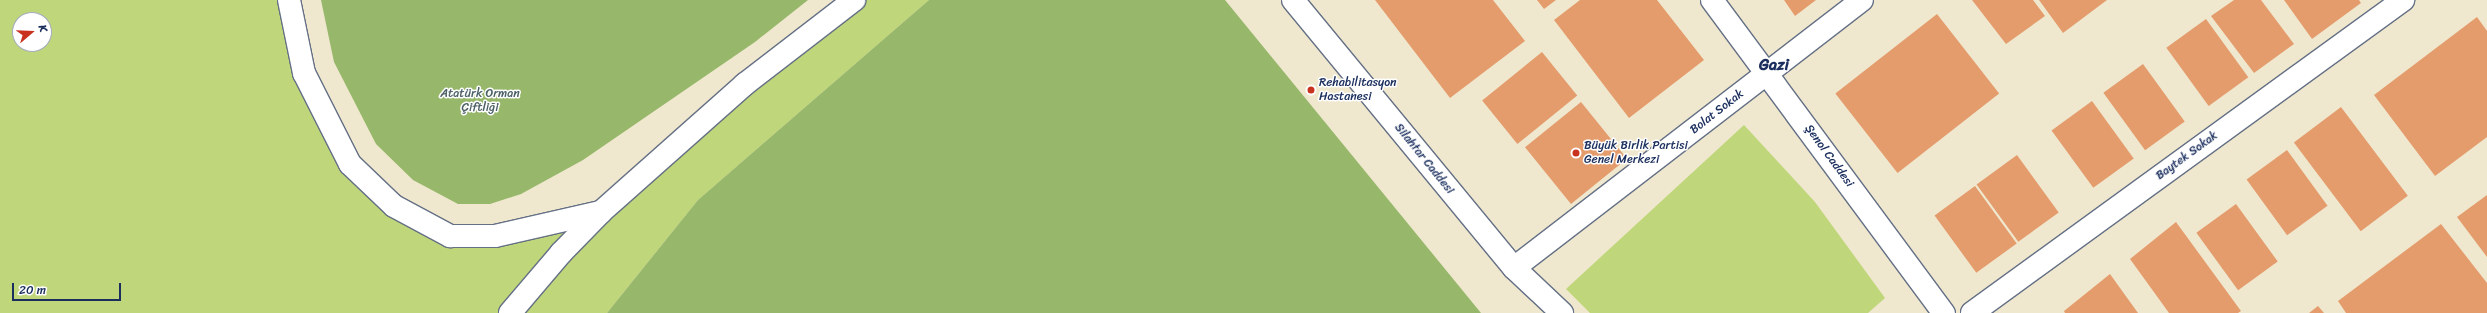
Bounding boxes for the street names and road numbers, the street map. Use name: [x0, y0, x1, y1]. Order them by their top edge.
street label: Bolat Sokak: [1687, 87, 1747, 137]
street label: Silahtar Caddesi: [1391, 121, 1457, 197]
street label: Şenol Caddesi: [1802, 122, 1856, 190]
street label: Baytek Sokak: [2153, 129, 2221, 183]

